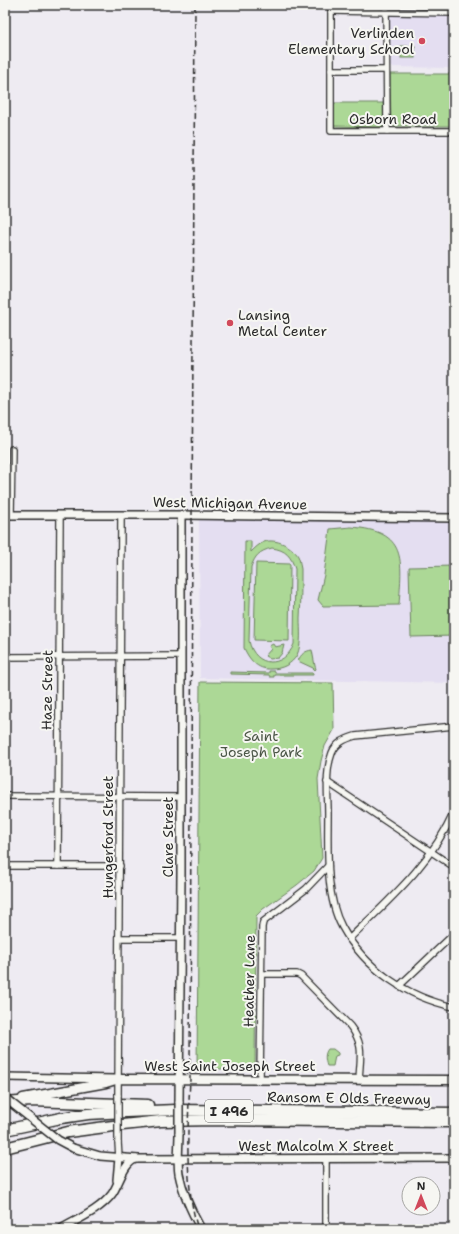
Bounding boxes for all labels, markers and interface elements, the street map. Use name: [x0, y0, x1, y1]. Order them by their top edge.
place label: Verlinden Elementary School: [288, 24, 415, 58]
marker: Verlinden Elementary School: [417, 36, 427, 46]
street label: Osborn Road: [349, 110, 437, 128]
place label: Lansing Metal Center: [238, 306, 327, 340]
marker: Lansing Metal Center: [225, 318, 235, 328]
street label: West Michigan Avenue: [153, 493, 307, 513]
street label: Haze Street: [37, 650, 57, 730]
park label: Saint Joseph Park: [220, 727, 302, 761]
street label: Hungerford Street: [99, 776, 117, 898]
street label: Clare Street: [159, 797, 177, 877]
street label: Heather Lane: [239, 935, 259, 1027]
street label: West Saint Joseph Street: [144, 1057, 316, 1075]
street label: Ransom E Olds Freeway: [267, 1088, 431, 1108]
road number: I 496: [205, 1100, 253, 1122]
street label: West Malcolm X Street: [238, 1137, 394, 1155]
north arrow: [401, 1176, 441, 1216]
text: N: [417, 1179, 426, 1194]

